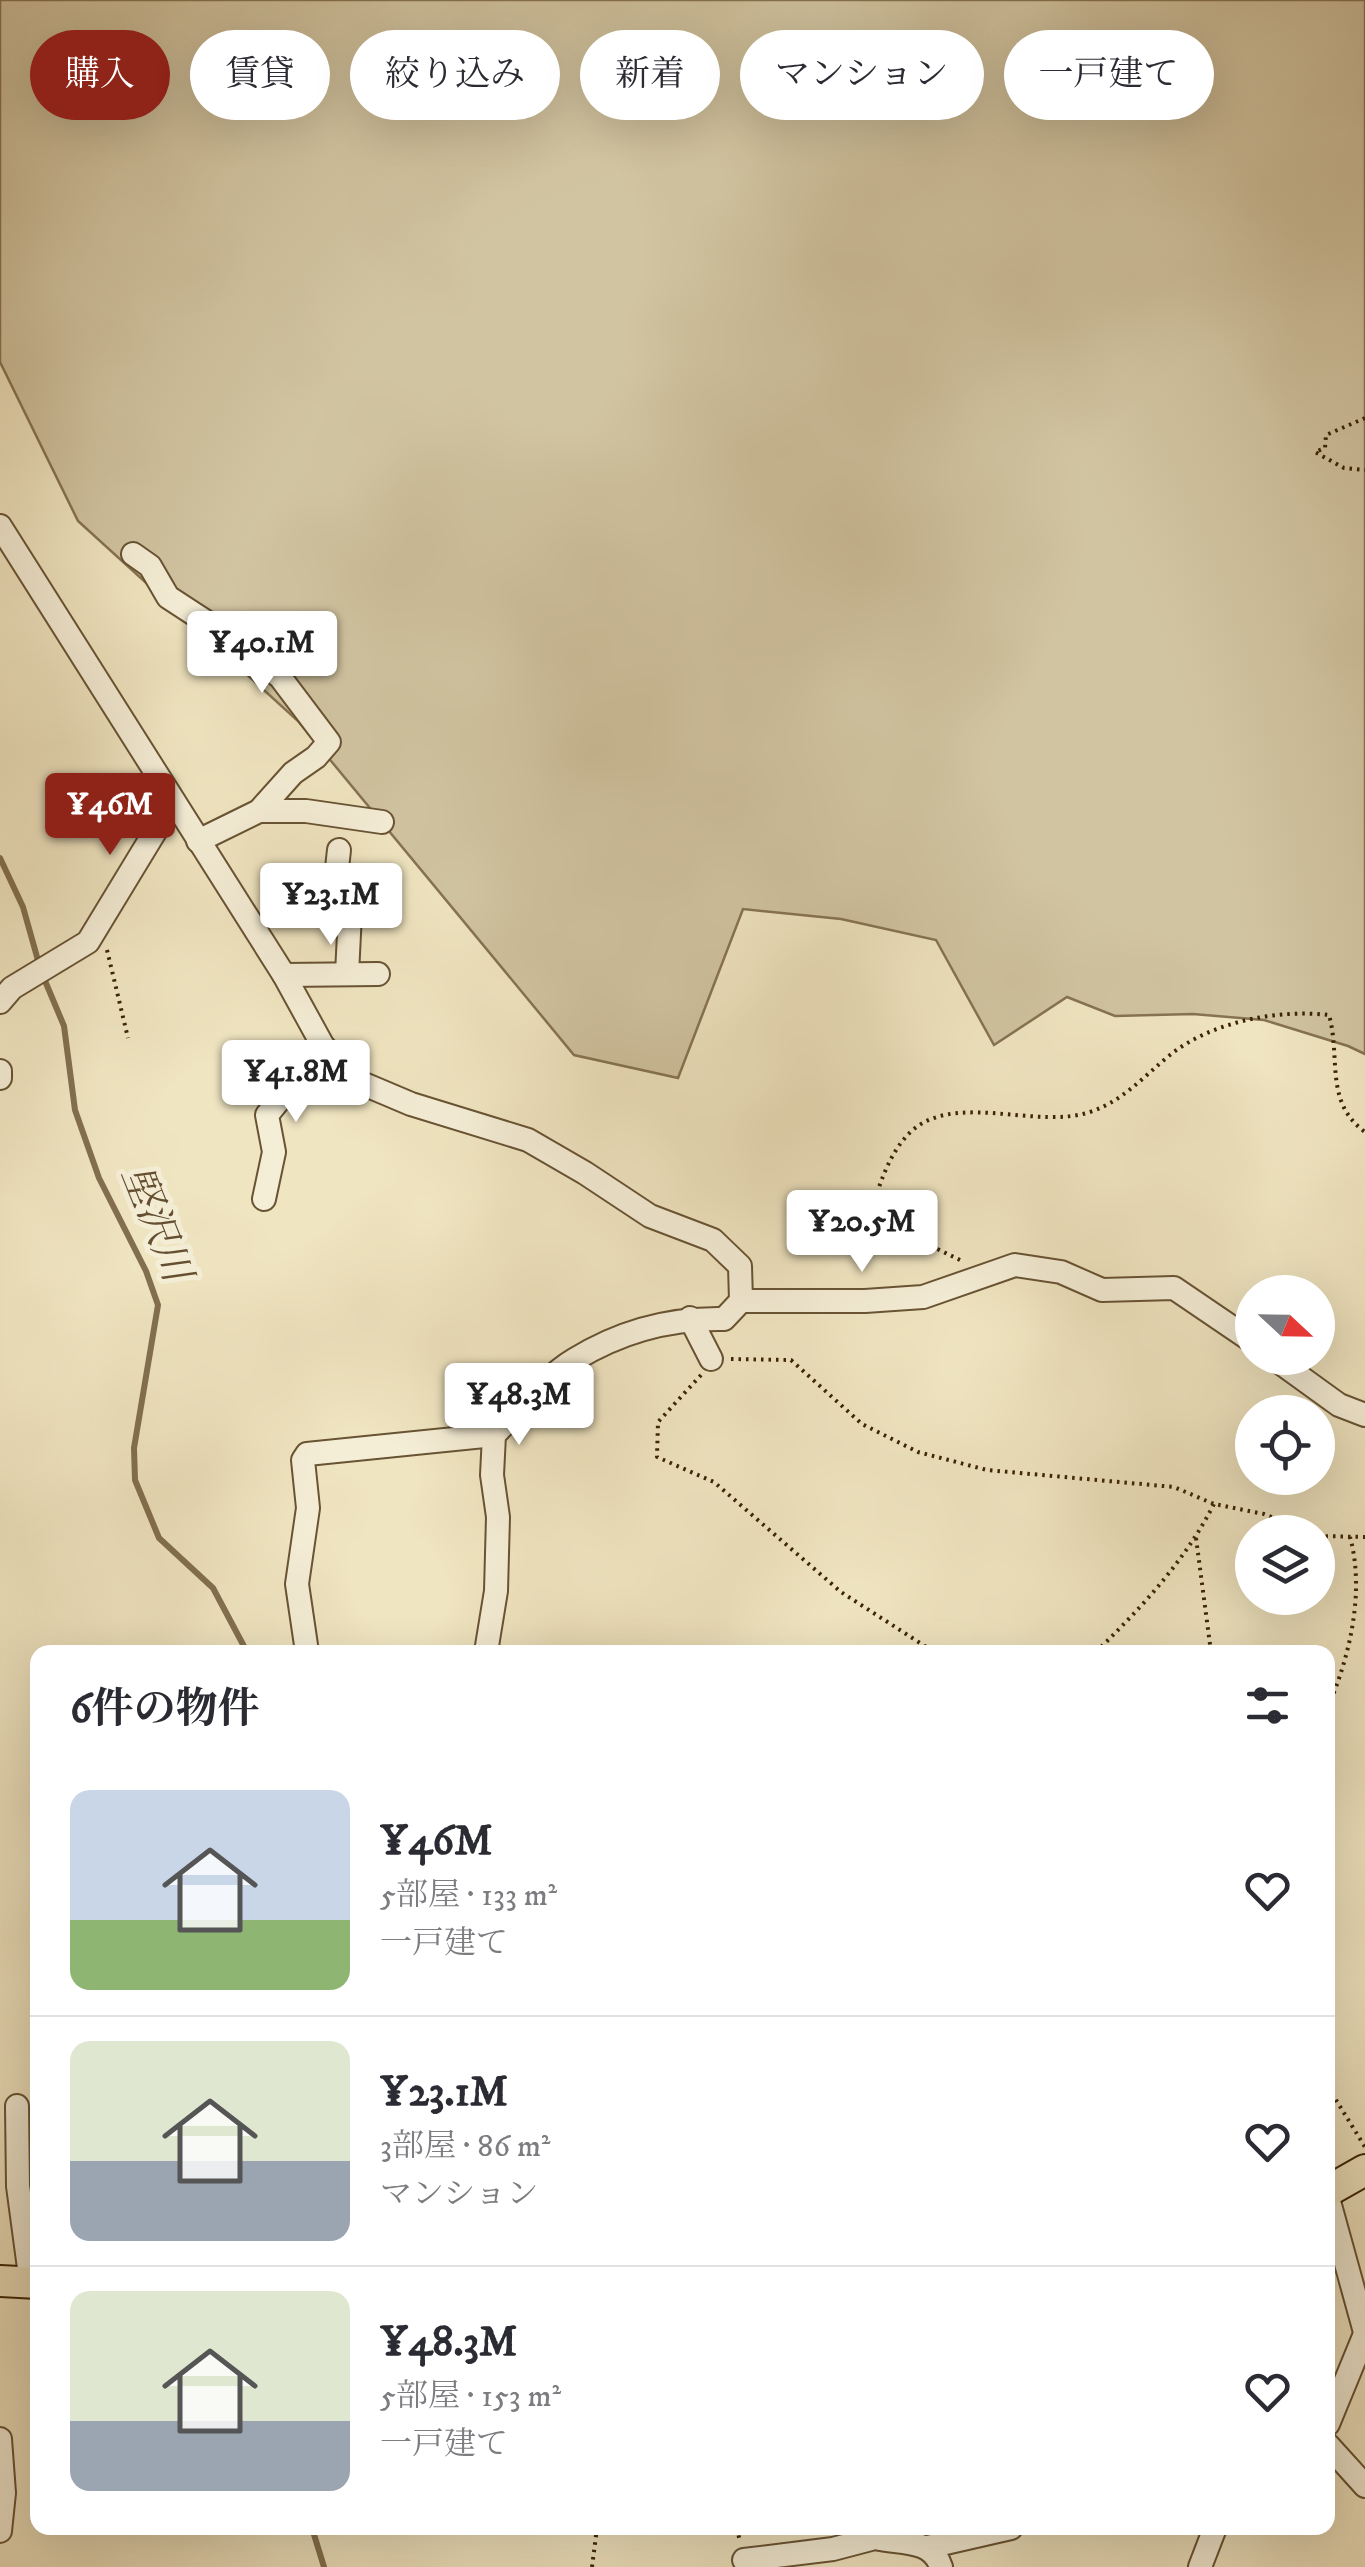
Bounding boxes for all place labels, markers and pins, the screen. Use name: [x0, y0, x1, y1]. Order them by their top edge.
pin: ¥40.1M: [181, 611, 343, 696]
pin: ¥46M: [51, 773, 169, 858]
pin: ¥23.1M: [250, 863, 412, 948]
pin: ¥41.8M: [215, 1040, 377, 1125]
pin: ¥20.5M: [781, 1190, 943, 1275]
pin: ¥48.3M: [438, 1363, 600, 1448]

